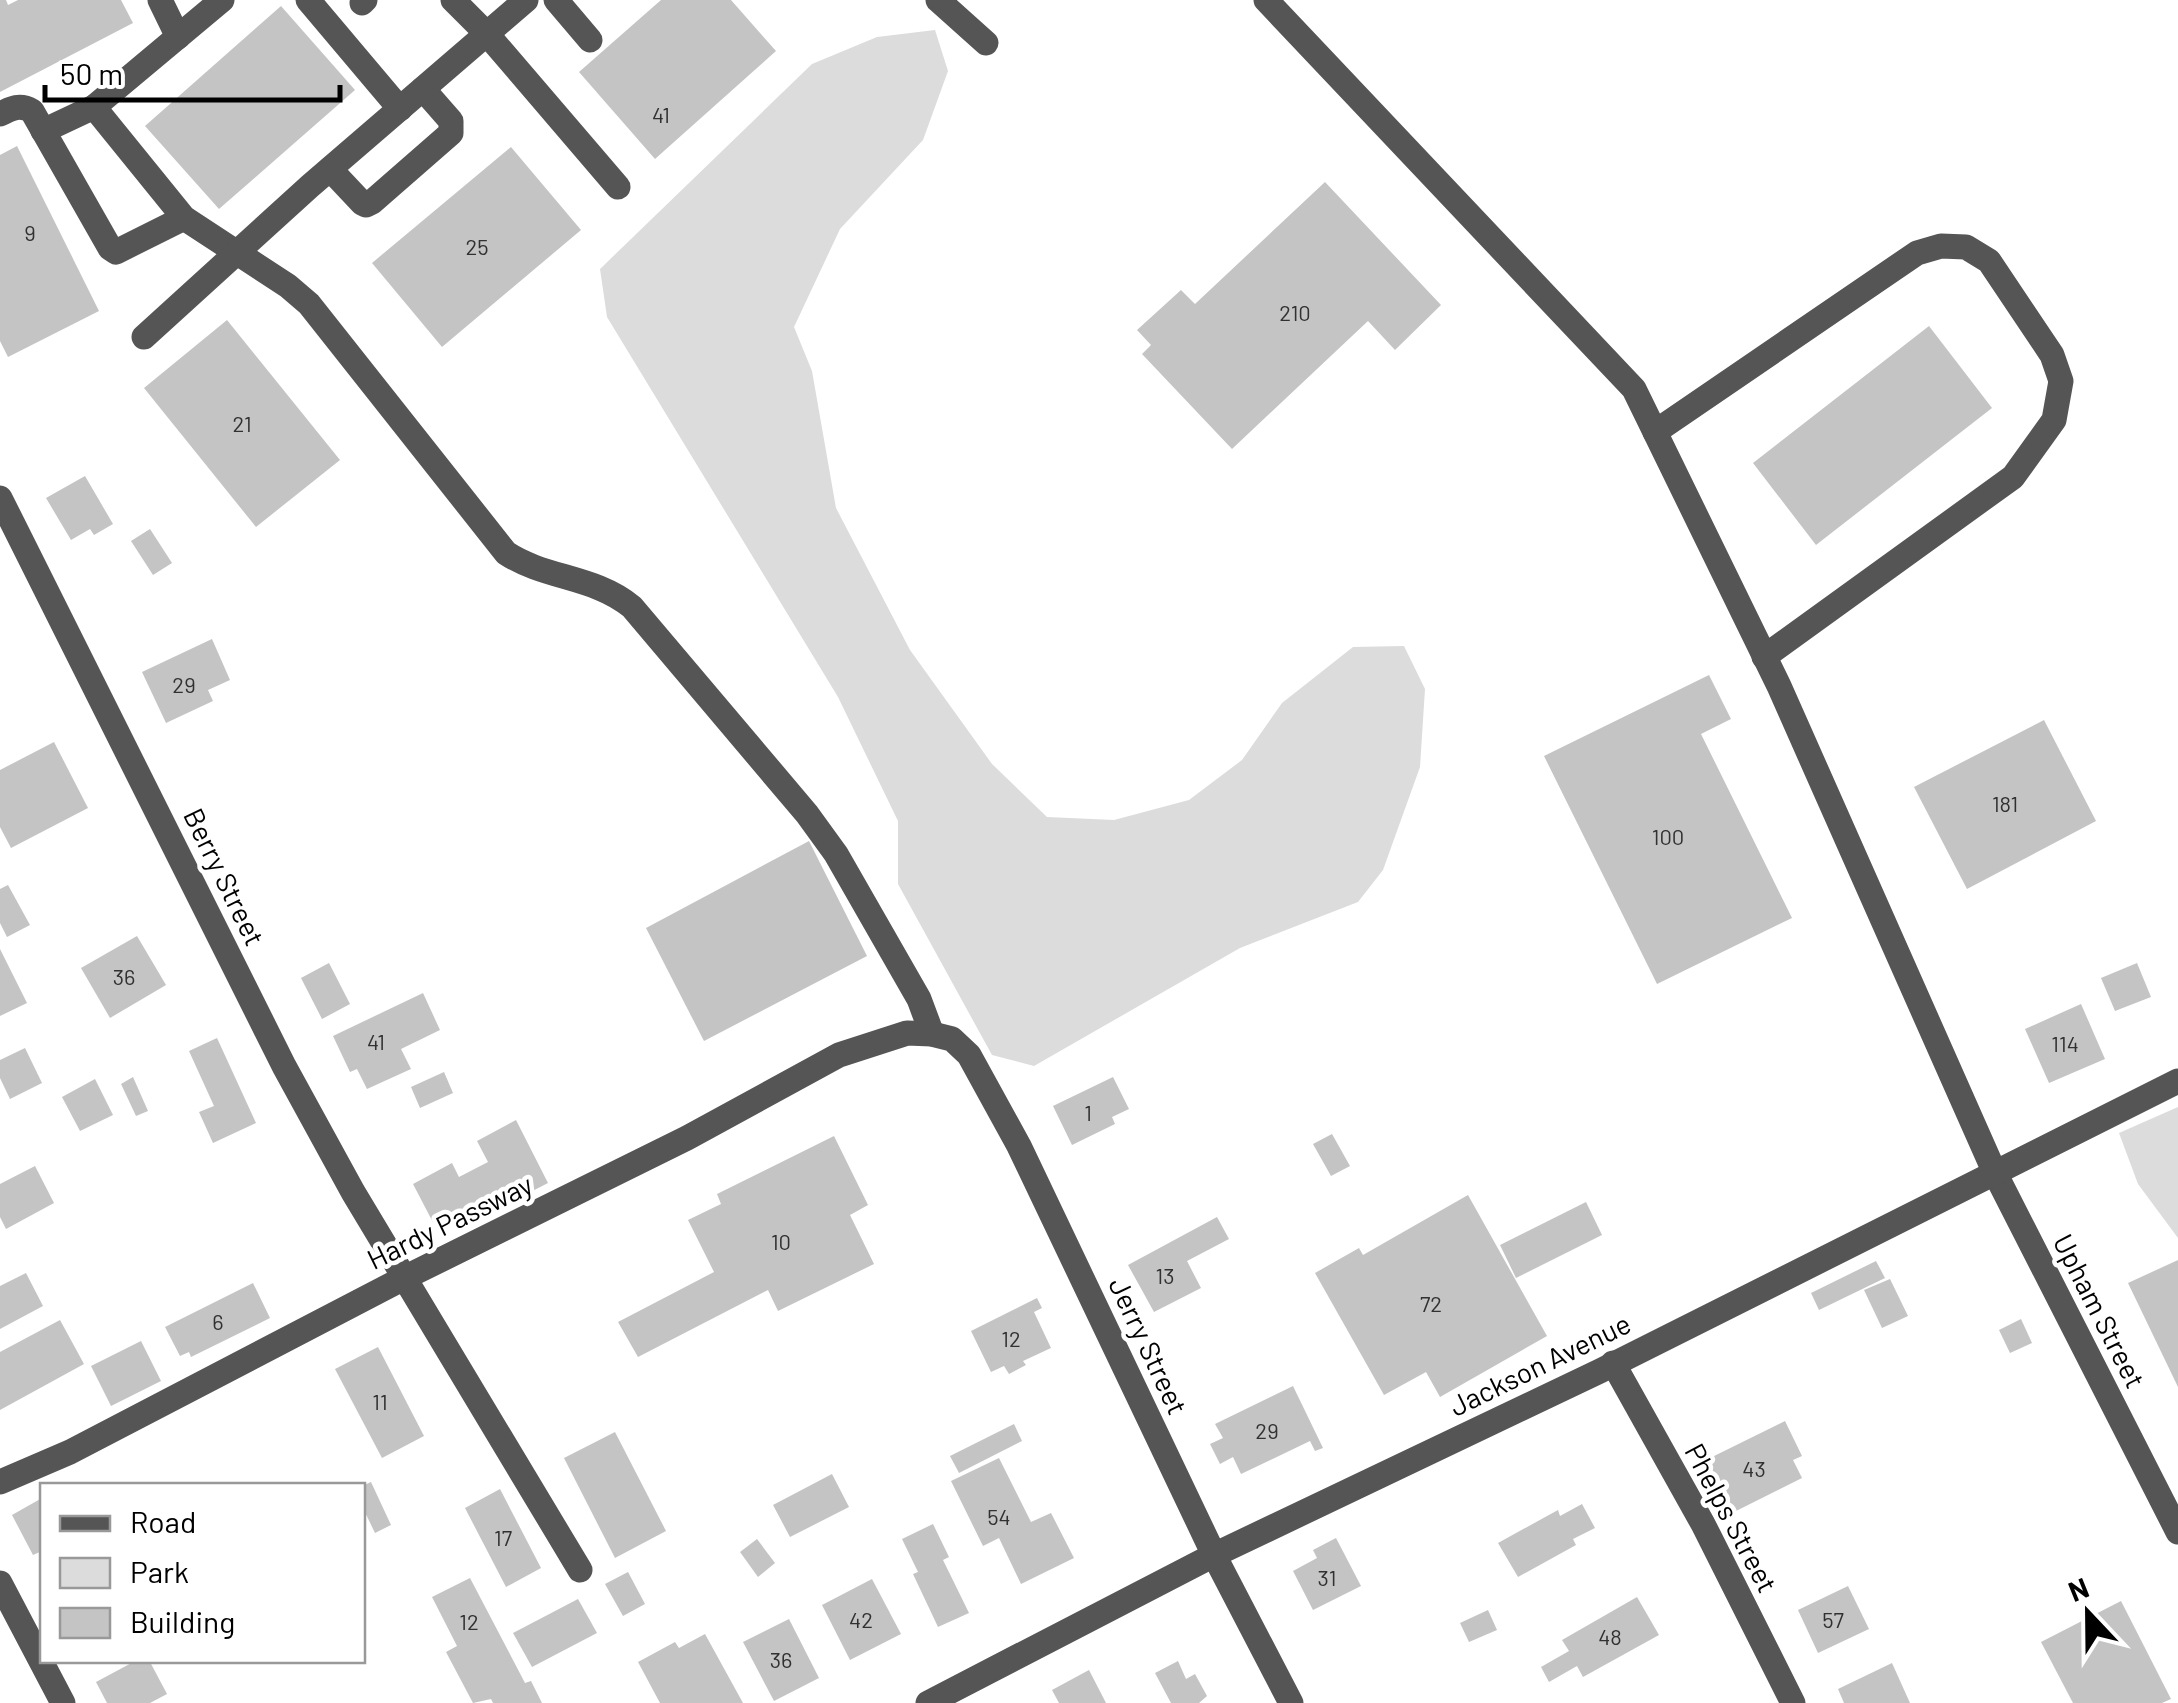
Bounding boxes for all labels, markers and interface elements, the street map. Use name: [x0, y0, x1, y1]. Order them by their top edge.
scale bar: [45, 40, 340, 102]
text: 50 m: [60, 55, 123, 91]
house number: 41: [652, 101, 670, 127]
house number: 9: [24, 219, 36, 245]
house number: 25: [465, 233, 489, 259]
house number: 210: [1279, 299, 1311, 325]
house number: 21: [232, 410, 252, 436]
house number: 29: [172, 671, 196, 697]
house number: 181: [1992, 790, 2018, 816]
street label: Berry Street: [177, 802, 273, 951]
house number: 100: [1652, 823, 1684, 849]
house number: 36: [113, 963, 135, 989]
house number: 41: [367, 1028, 385, 1054]
house number: 114: [2051, 1030, 2079, 1056]
house number: 1: [1084, 1099, 1092, 1125]
street label: Hardy Passway: [361, 1166, 538, 1276]
house number: 10: [771, 1228, 791, 1254]
street label: Upham Street: [2047, 1228, 2153, 1393]
house number: 13: [1155, 1262, 1175, 1288]
street label: Jerry Street: [1102, 1272, 1195, 1419]
house number: 72: [1420, 1290, 1442, 1316]
street label: Jackson Avenue: [1443, 1306, 1636, 1423]
house number: 6: [212, 1308, 224, 1334]
house number: 12: [1001, 1325, 1021, 1351]
house number: 11: [372, 1388, 388, 1414]
house number: 29: [1255, 1417, 1279, 1443]
street label: Phelps Street: [1678, 1437, 1785, 1598]
house number: 43: [1742, 1455, 1766, 1481]
legend: [40, 1483, 365, 1663]
text: Road: [130, 1503, 196, 1539]
house number: 54: [987, 1503, 1011, 1529]
house number: 17: [494, 1524, 512, 1550]
text: Park: [130, 1553, 189, 1589]
north arrow: [2038, 1563, 2138, 1663]
house number: 31: [1318, 1564, 1336, 1590]
text: N: [2063, 1570, 2093, 1608]
text: Building: [130, 1603, 235, 1639]
house number: 42: [849, 1606, 873, 1632]
house number: 57: [1822, 1606, 1844, 1632]
house number: 12: [459, 1608, 479, 1634]
house number: 48: [1598, 1623, 1622, 1649]
house number: 36: [770, 1646, 792, 1672]

